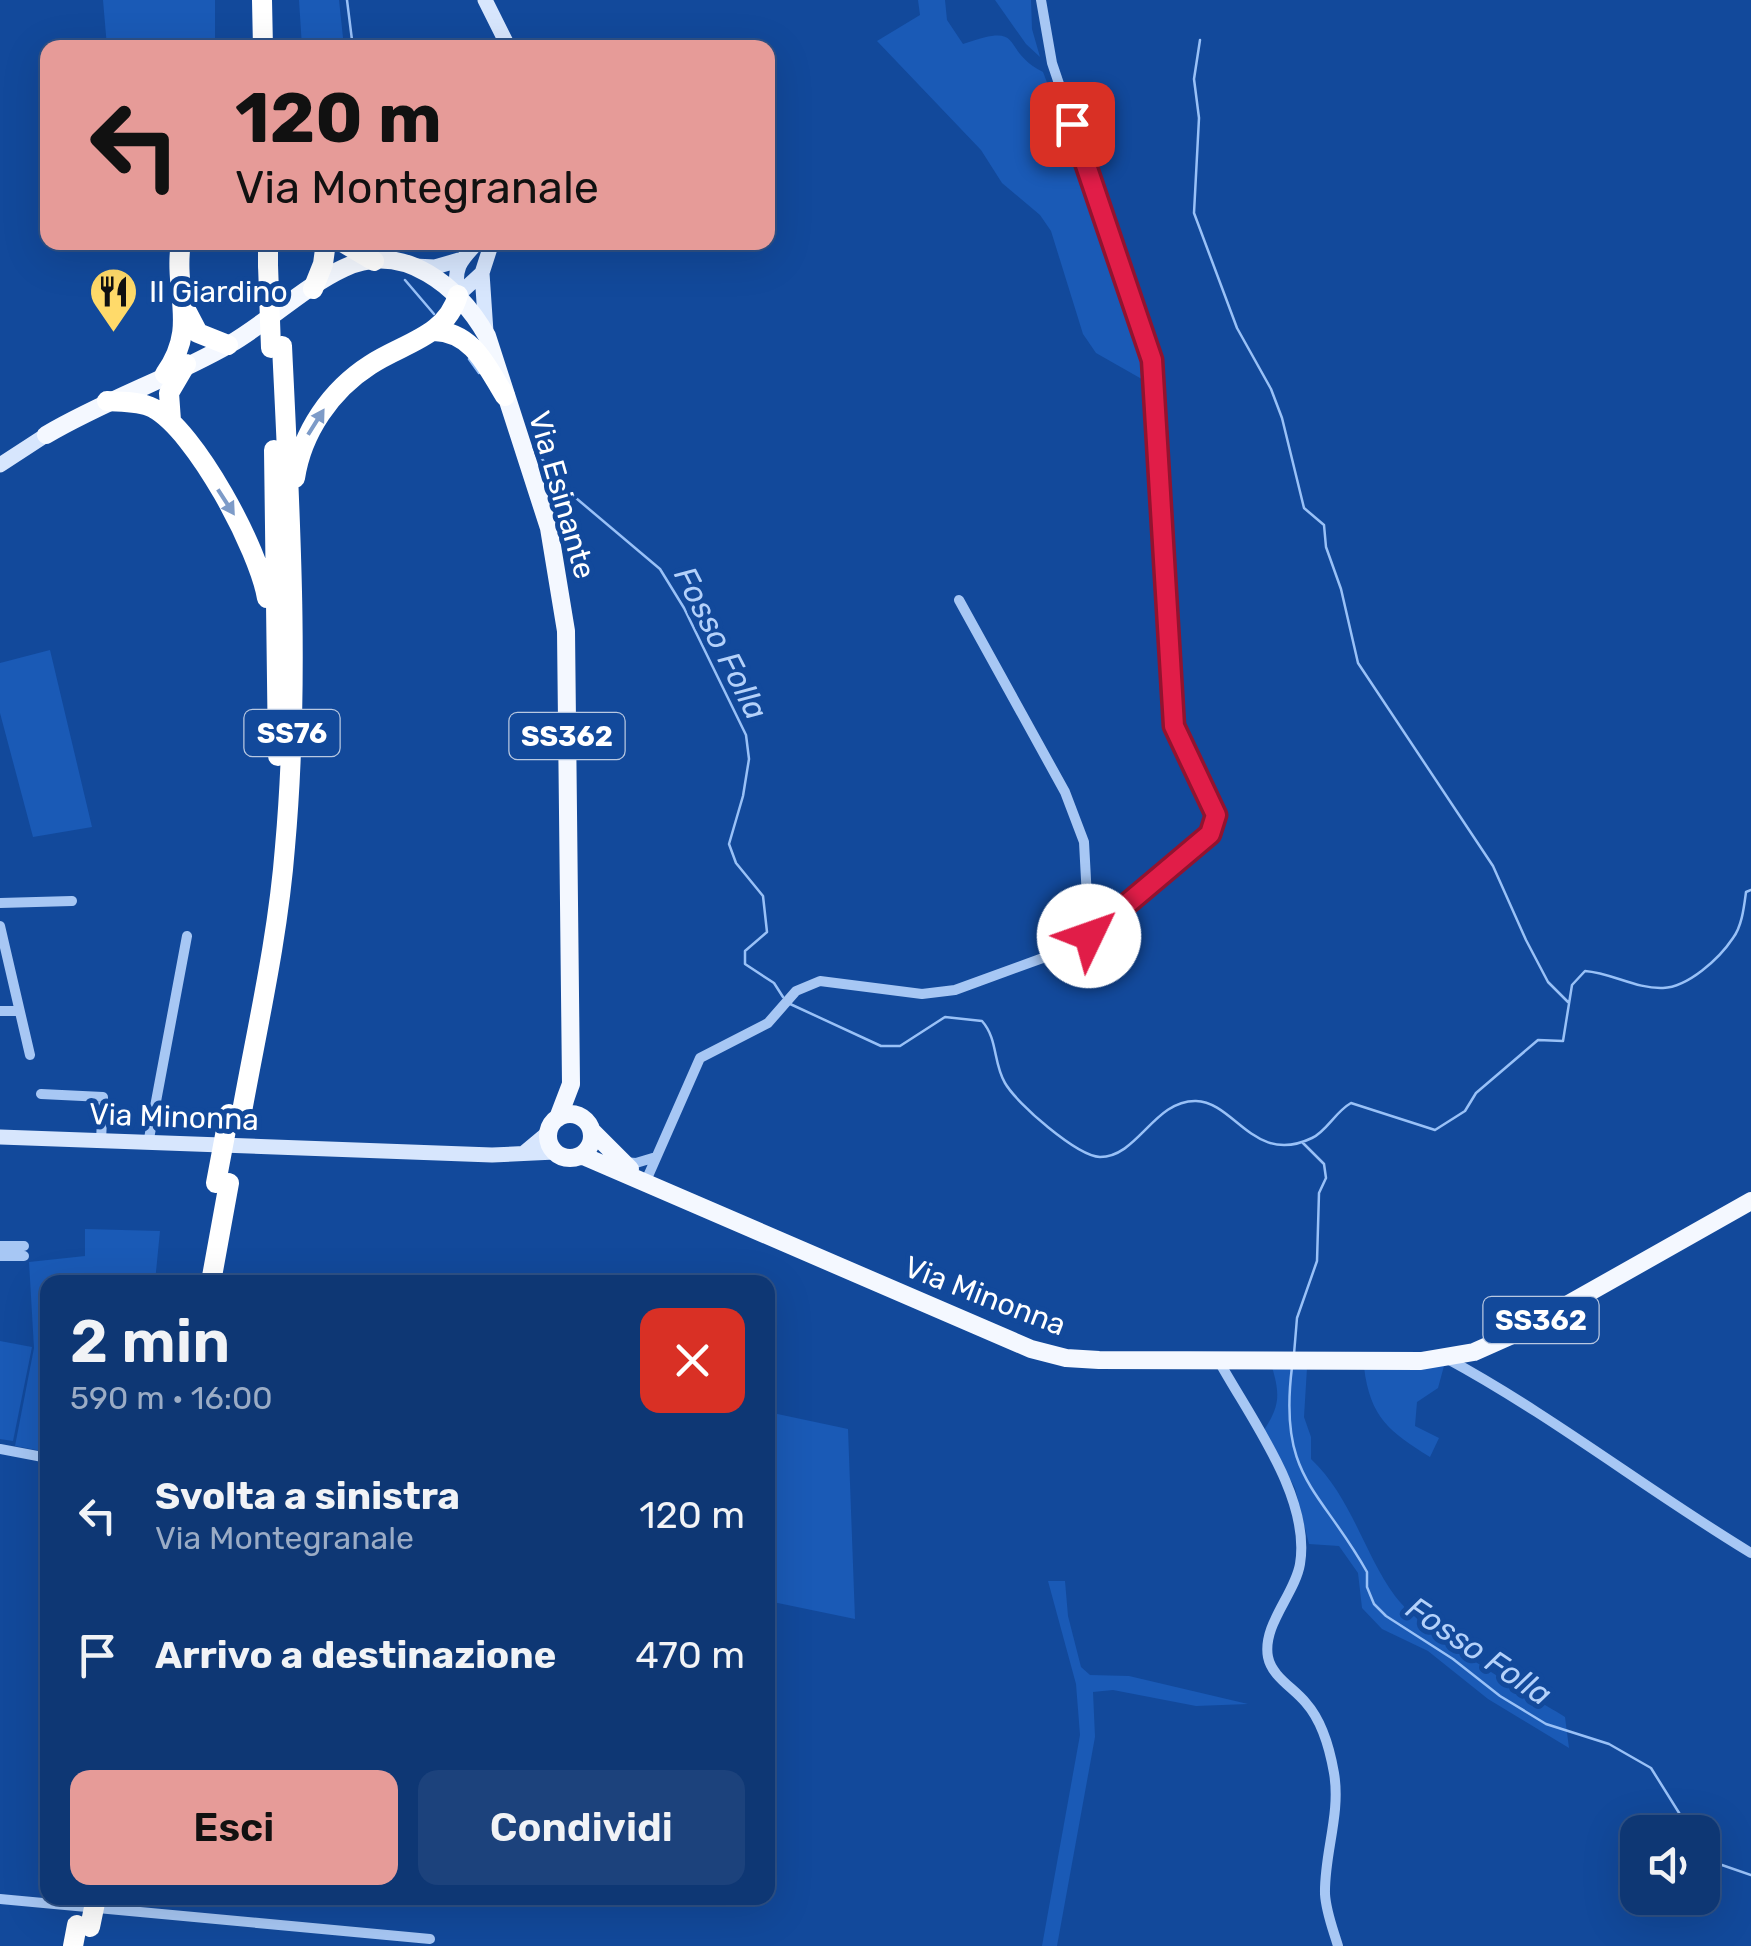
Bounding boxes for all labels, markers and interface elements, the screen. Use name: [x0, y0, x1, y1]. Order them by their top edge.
text: 120 m: [235, 77, 442, 160]
icon: left: [70, 80, 200, 210]
pin: [1030, 82, 1115, 167]
icon: arrive: [1045, 97, 1100, 152]
text: Via Montegranale: [235, 161, 599, 214]
restaurant icon: Il Giardino: [88, 266, 140, 334]
place label: Il Giardino: [149, 274, 288, 310]
street label: Via Esinante: [521, 407, 603, 583]
one-way arrow: [306, 409, 325, 436]
one-way arrow: [217, 488, 235, 515]
water label: Fosso Folla: [666, 560, 776, 726]
road number: SS76: [244, 710, 340, 756]
road number: SS362: [510, 713, 624, 759]
position arrow: [1037, 884, 1141, 988]
street label: Via Minonna: [88, 1096, 260, 1138]
street label: Via Minonna: [899, 1249, 1071, 1343]
road number: SS362: [1484, 1297, 1598, 1343]
text: 2 min: [70, 1306, 230, 1377]
button: close: [640, 1308, 745, 1413]
text: 590 m · 16:00: [70, 1379, 273, 1417]
text: Svolta a sinistra: [155, 1473, 460, 1519]
icon: left: [70, 1488, 125, 1543]
text: 120 m: [639, 1492, 745, 1538]
text: Via Montegranale: [155, 1519, 414, 1557]
water label: Fosso Folla: [1399, 1589, 1559, 1713]
icon: arrive: [70, 1628, 125, 1683]
text: Arrivo a destinazione: [155, 1632, 556, 1678]
text: 470 m: [635, 1632, 745, 1678]
button: Esci: [70, 1770, 398, 1885]
button: Condividi: [418, 1770, 745, 1885]
map controls: [1620, 1815, 1720, 1915]
button: sound: [1620, 1815, 1720, 1915]

